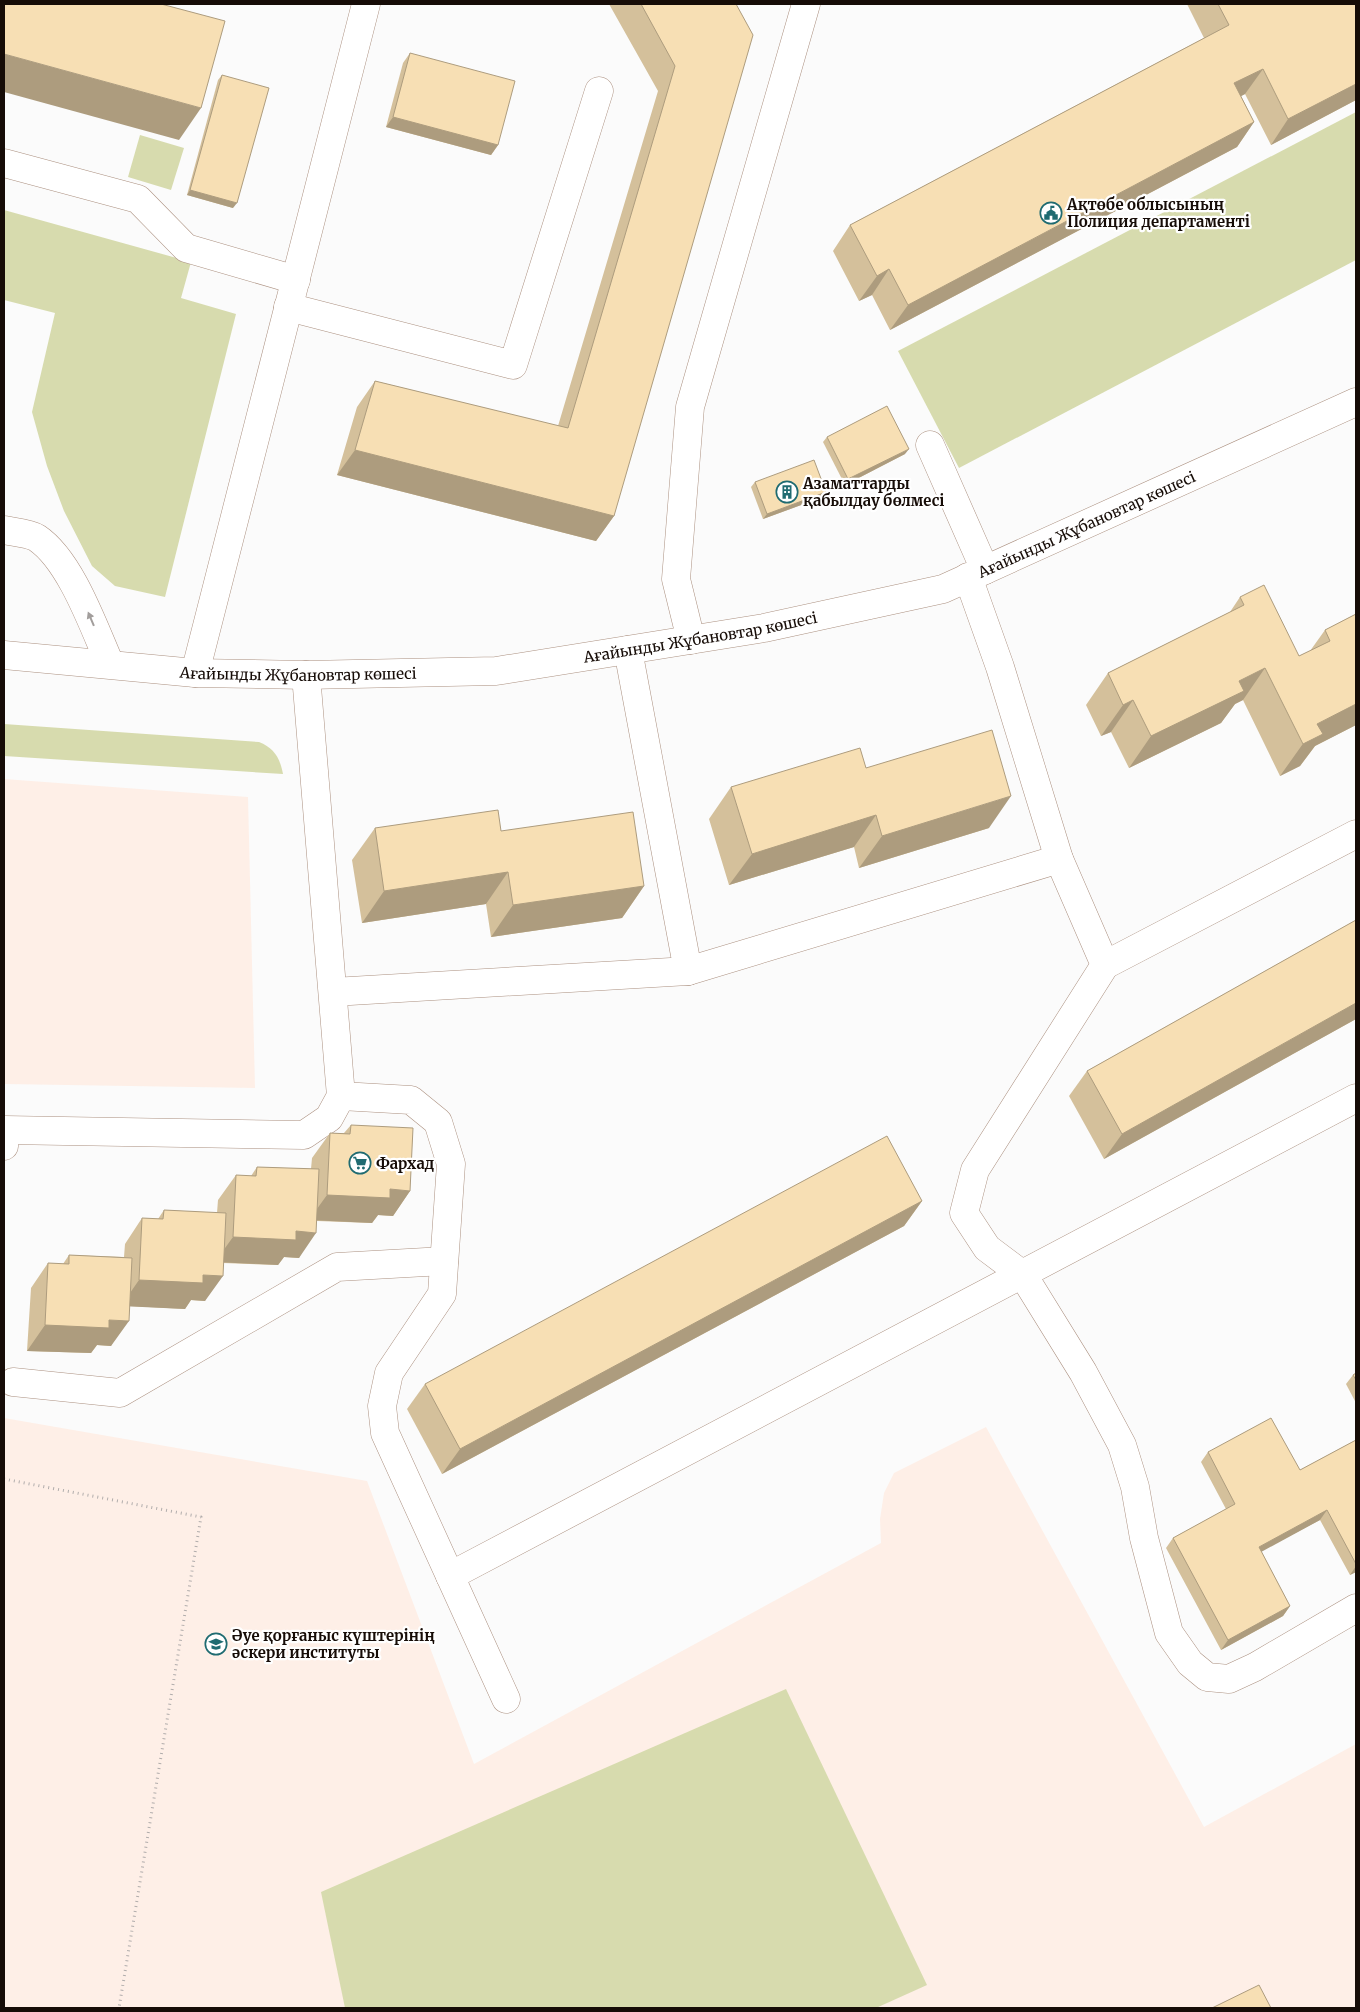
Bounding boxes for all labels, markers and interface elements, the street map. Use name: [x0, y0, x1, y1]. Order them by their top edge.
place label: Ақтөбе облысының Полиция департаменті: [1066, 195, 1250, 231]
public building icon: Ақтөбе облысының Полиция департаменті: [1039, 201, 1063, 225]
street label: Ағайынды Жұбановтар көшесі: [974, 467, 1198, 582]
place label: Азаматтарды қабылдау бөлмесі: [802, 474, 944, 510]
building icon: Азаматтарды қабылдау бөлмесі: [775, 480, 799, 504]
street label: Ағайынды Жұбановтар көшесі: [581, 607, 819, 666]
one-way arrow: [86, 612, 94, 626]
street label: Ағайынды Жұбановтар көшесі: [178, 662, 417, 685]
supermarket icon: Фархад: [348, 1151, 372, 1175]
place label: Фархад: [376, 1154, 434, 1173]
place label: Әуе қорғаныс күштерінің әскери институты: [232, 1626, 435, 1662]
school or university icon: Әуе қорғаныс күштерінің әскери институты: [204, 1632, 228, 1656]

